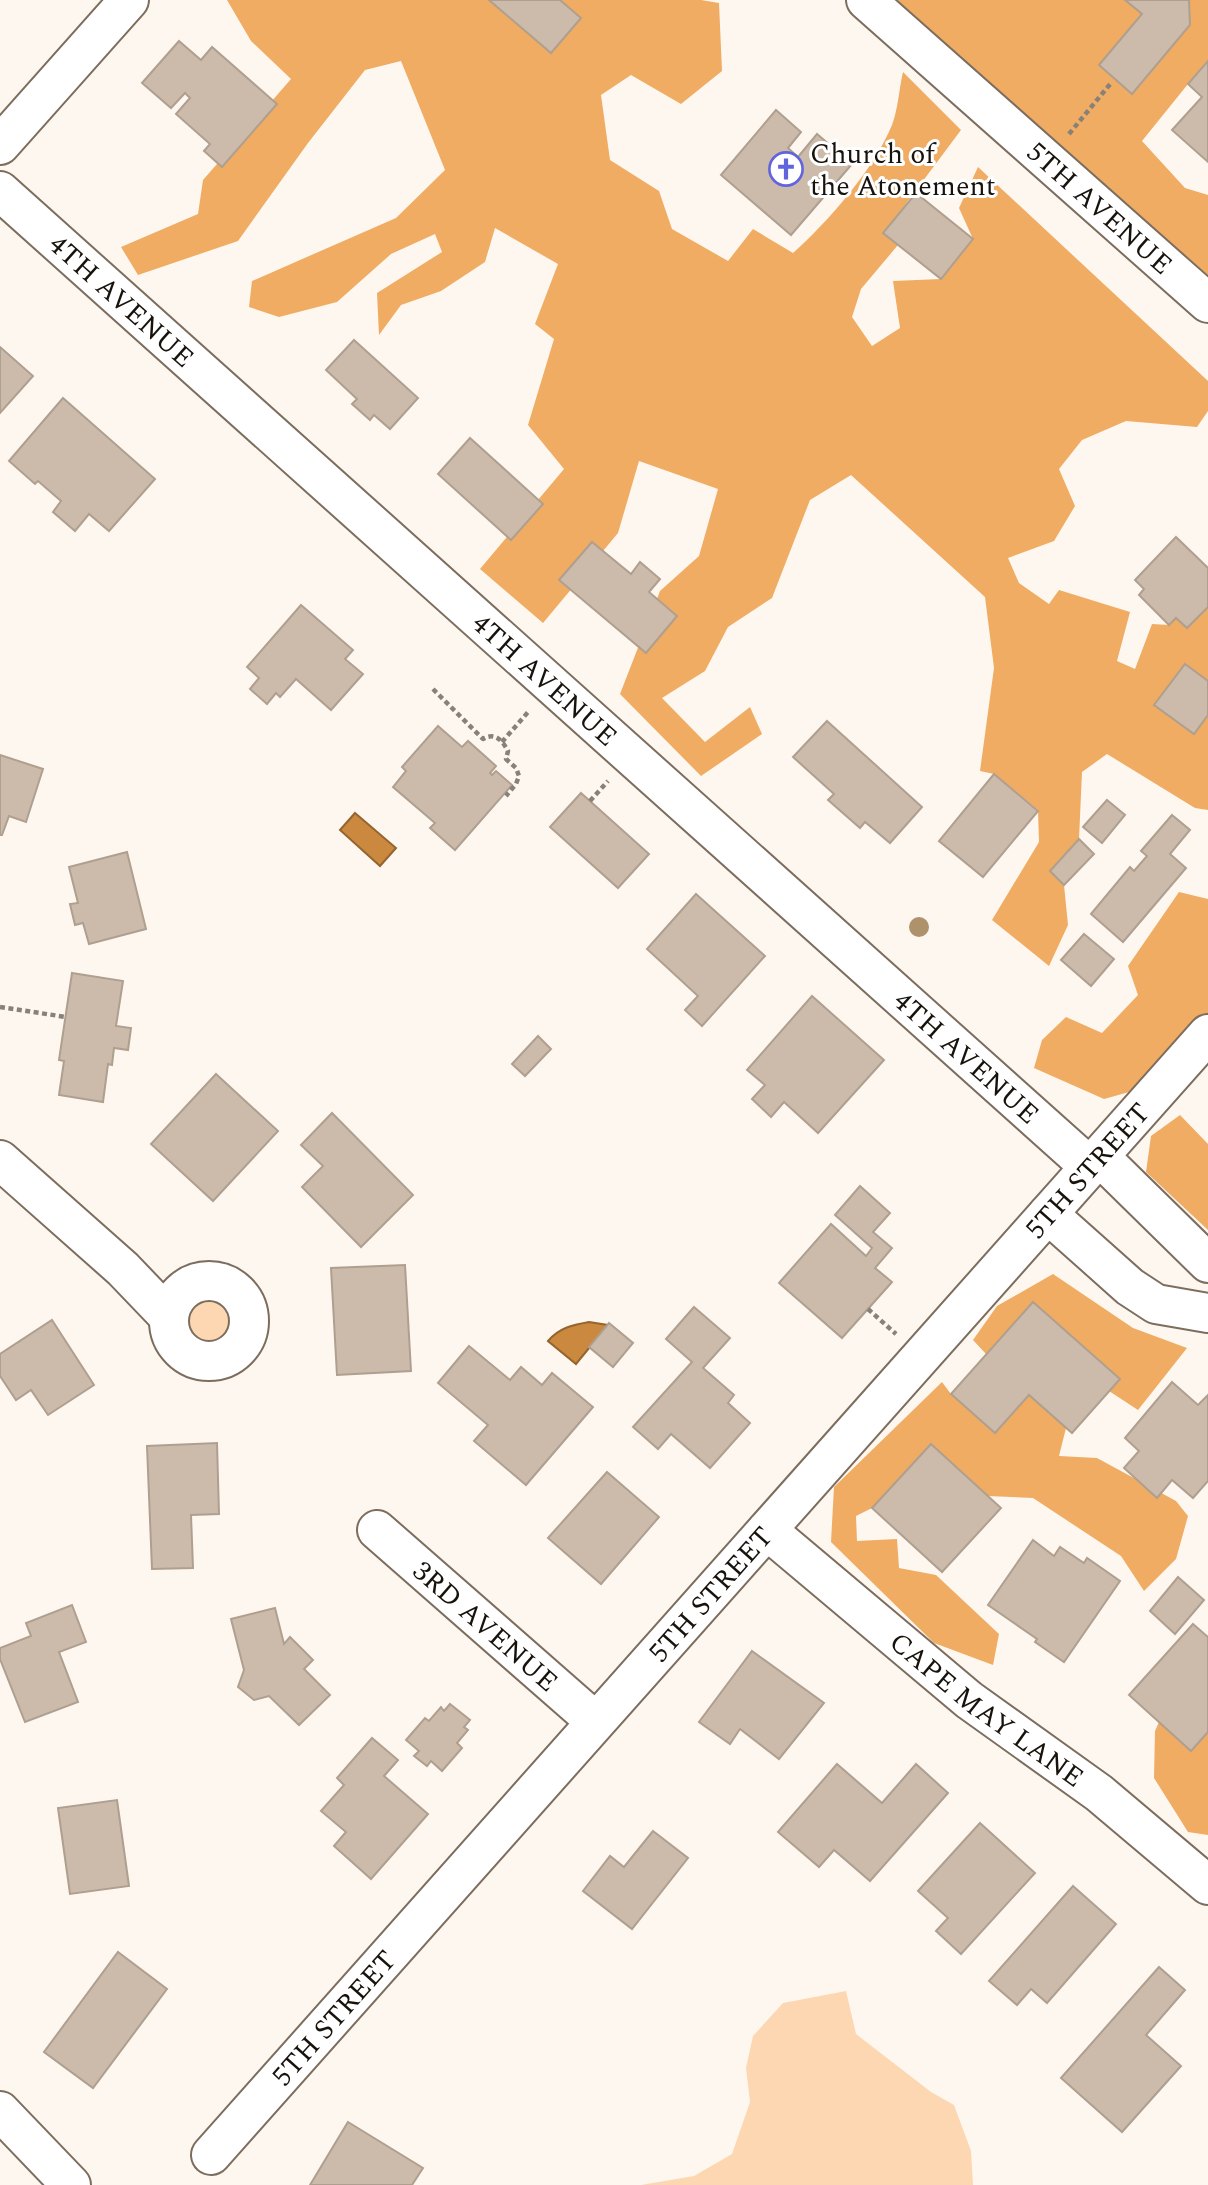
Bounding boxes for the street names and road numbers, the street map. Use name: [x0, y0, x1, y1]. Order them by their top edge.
street label: 5TH AVENUE: [1017, 132, 1182, 285]
street label: 4TH AVENUE: [39, 224, 204, 379]
street label: 4TH AVENUE: [462, 603, 627, 758]
street label: 4TH AVENUE: [883, 981, 1049, 1135]
street label: 5TH STREET: [1015, 1093, 1161, 1249]
street label: 5TH STREET: [639, 1517, 784, 1673]
street label: 3RD AVENUE: [403, 1551, 568, 1703]
street label: CAPE MAY LANE: [879, 1622, 1093, 1799]
street label: 5TH STREET: [262, 1941, 407, 2096]

